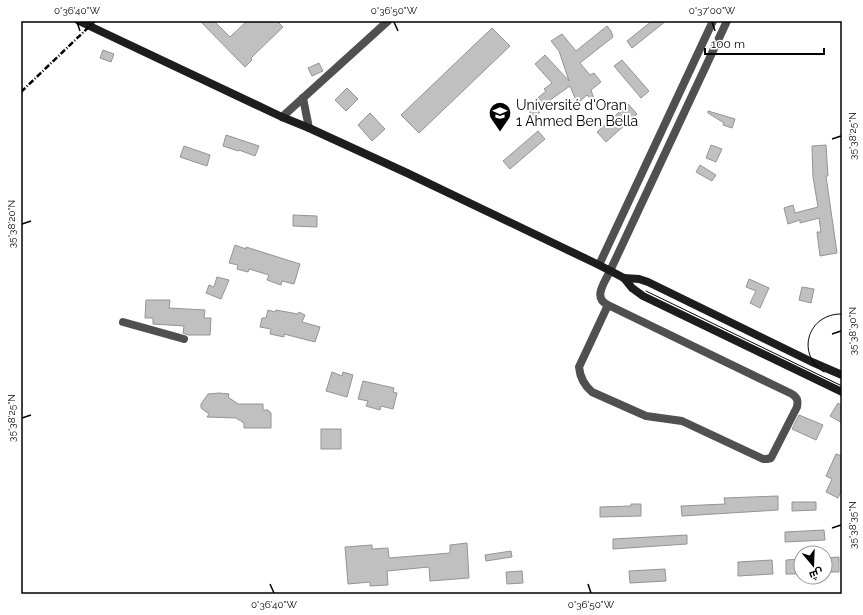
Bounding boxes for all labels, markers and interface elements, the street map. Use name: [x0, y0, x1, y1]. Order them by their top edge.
text: 0°36'40"W: [54, 5, 100, 16]
text: 0°36'50"W: [371, 5, 418, 16]
text: 0°37'00"W: [689, 5, 736, 16]
scale bar: [705, 30, 824, 56]
text: 100 m: [711, 37, 745, 51]
place label: Université d'Oran 1 Ahmed Ben Bella: [516, 97, 638, 129]
school or university icon: Université d'Oran 1 Ahmed Ben Bella: [487, 100, 513, 133]
text: 35°38'25"N: [847, 112, 858, 160]
text: 35°38'20"N: [6, 200, 17, 248]
text: 35°38'30"N: [847, 307, 858, 355]
text: 35°38'25"N: [6, 394, 17, 442]
text: 35°38'35"N: [847, 501, 858, 549]
north arrow: [793, 545, 833, 585]
text: ش: [807, 566, 825, 582]
text: 0°36'40"W: [251, 599, 297, 610]
text: 0°36'50"W: [568, 599, 615, 610]

